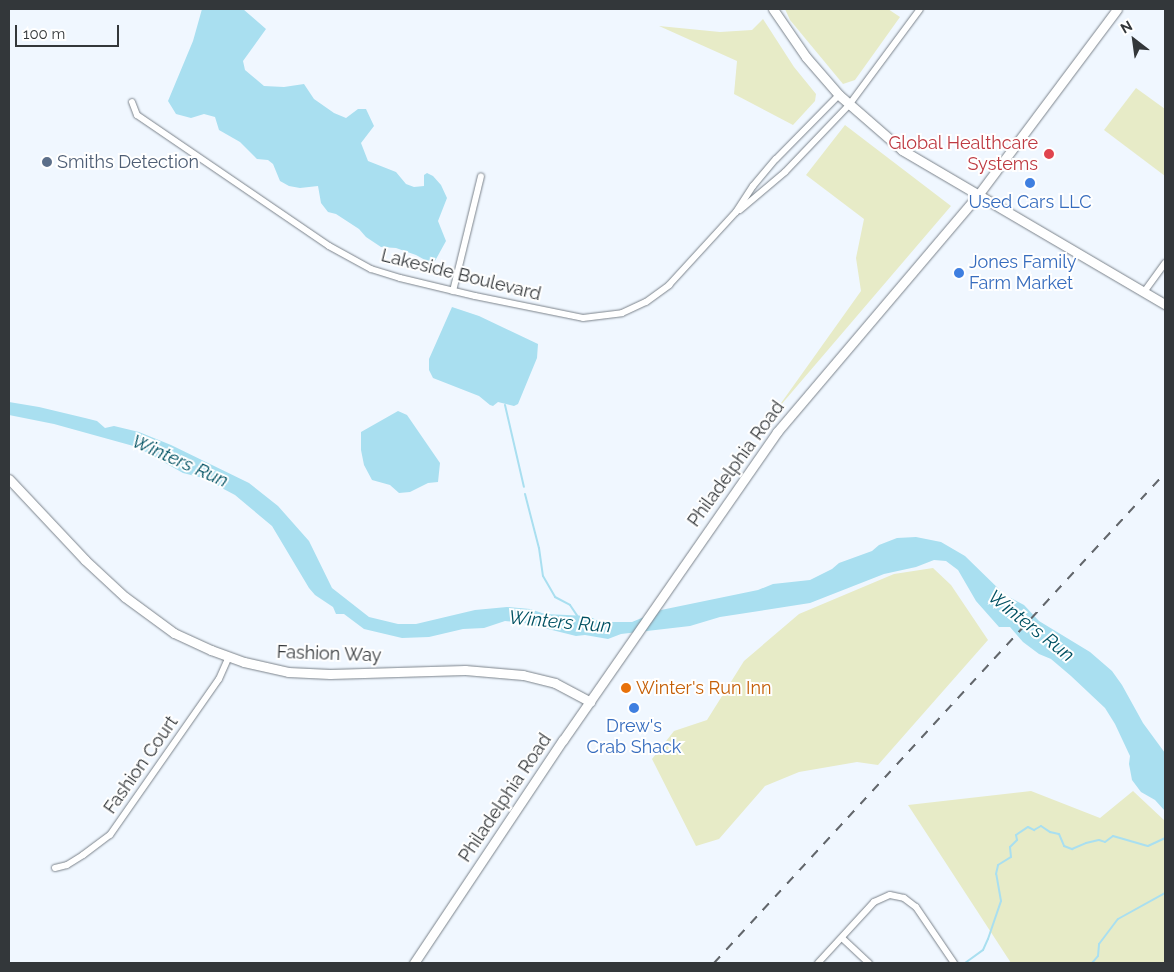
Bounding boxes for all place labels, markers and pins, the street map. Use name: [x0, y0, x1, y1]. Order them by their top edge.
place label: Global Healthcare Systems: [888, 133, 1038, 176]
marker: Global Healthcare Systems: [1042, 147, 1056, 161]
place label: Smiths Detection: [57, 151, 199, 173]
marker: Smiths Detection: [41, 156, 53, 168]
marker: Used Cars LLC: [1024, 177, 1036, 189]
place label: Used Cars LLC: [969, 191, 1091, 213]
place label: Jones Family Farm Market: [969, 252, 1077, 294]
marker: Jones Family Farm Market: [953, 267, 965, 279]
place label: Winter's Run Inn: [636, 677, 771, 699]
marker: Winter's Run Inn: [620, 682, 632, 694]
marker: Drew's Crab Shack: [628, 702, 640, 714]
place label: Drew's Crab Shack: [587, 716, 681, 759]

